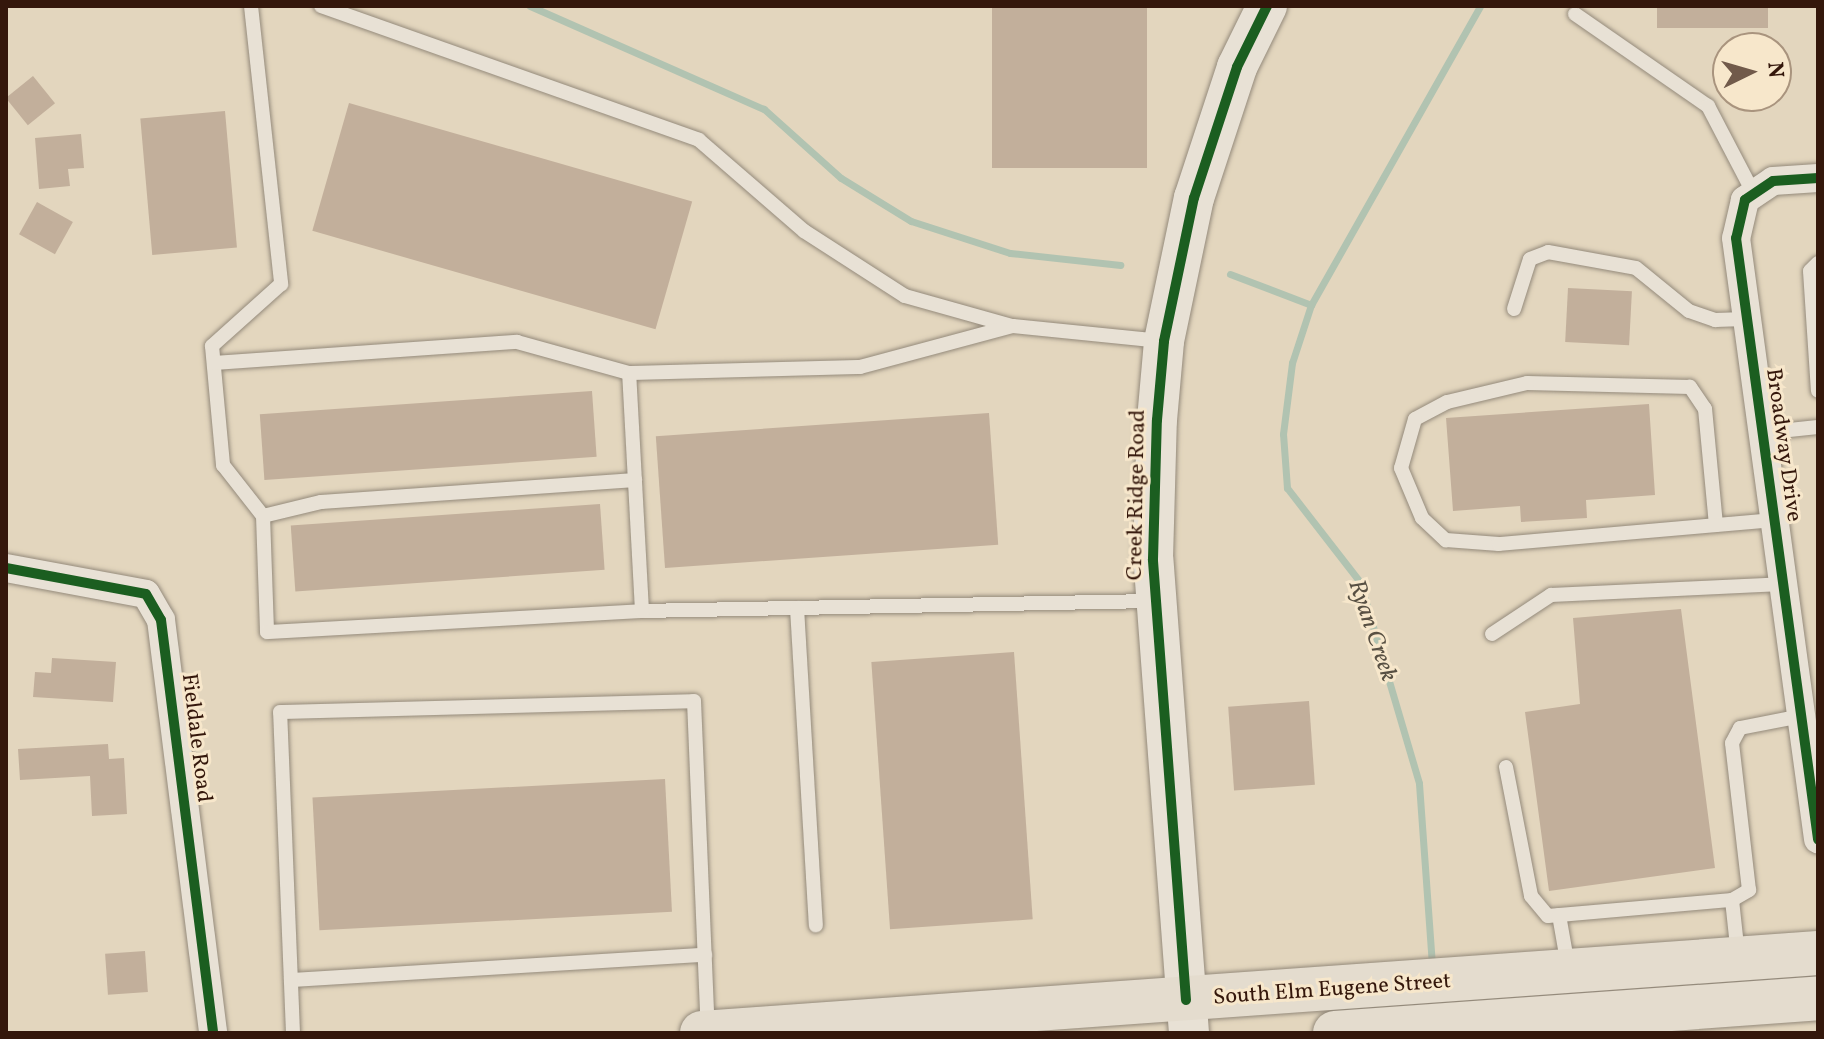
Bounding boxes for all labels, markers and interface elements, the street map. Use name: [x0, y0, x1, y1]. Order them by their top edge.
north arrow: [1712, 32, 1792, 112]
text: N: [1758, 61, 1791, 79]
street label: Broadway Drive: [1759, 366, 1807, 524]
street label: Creek Ridge Road: [1122, 409, 1152, 581]
water label: Ryan Creek: [1340, 576, 1402, 686]
street label: Fieldale Road: [175, 672, 217, 804]
street label: South Elm Eugene Street: [1212, 969, 1452, 1011]

